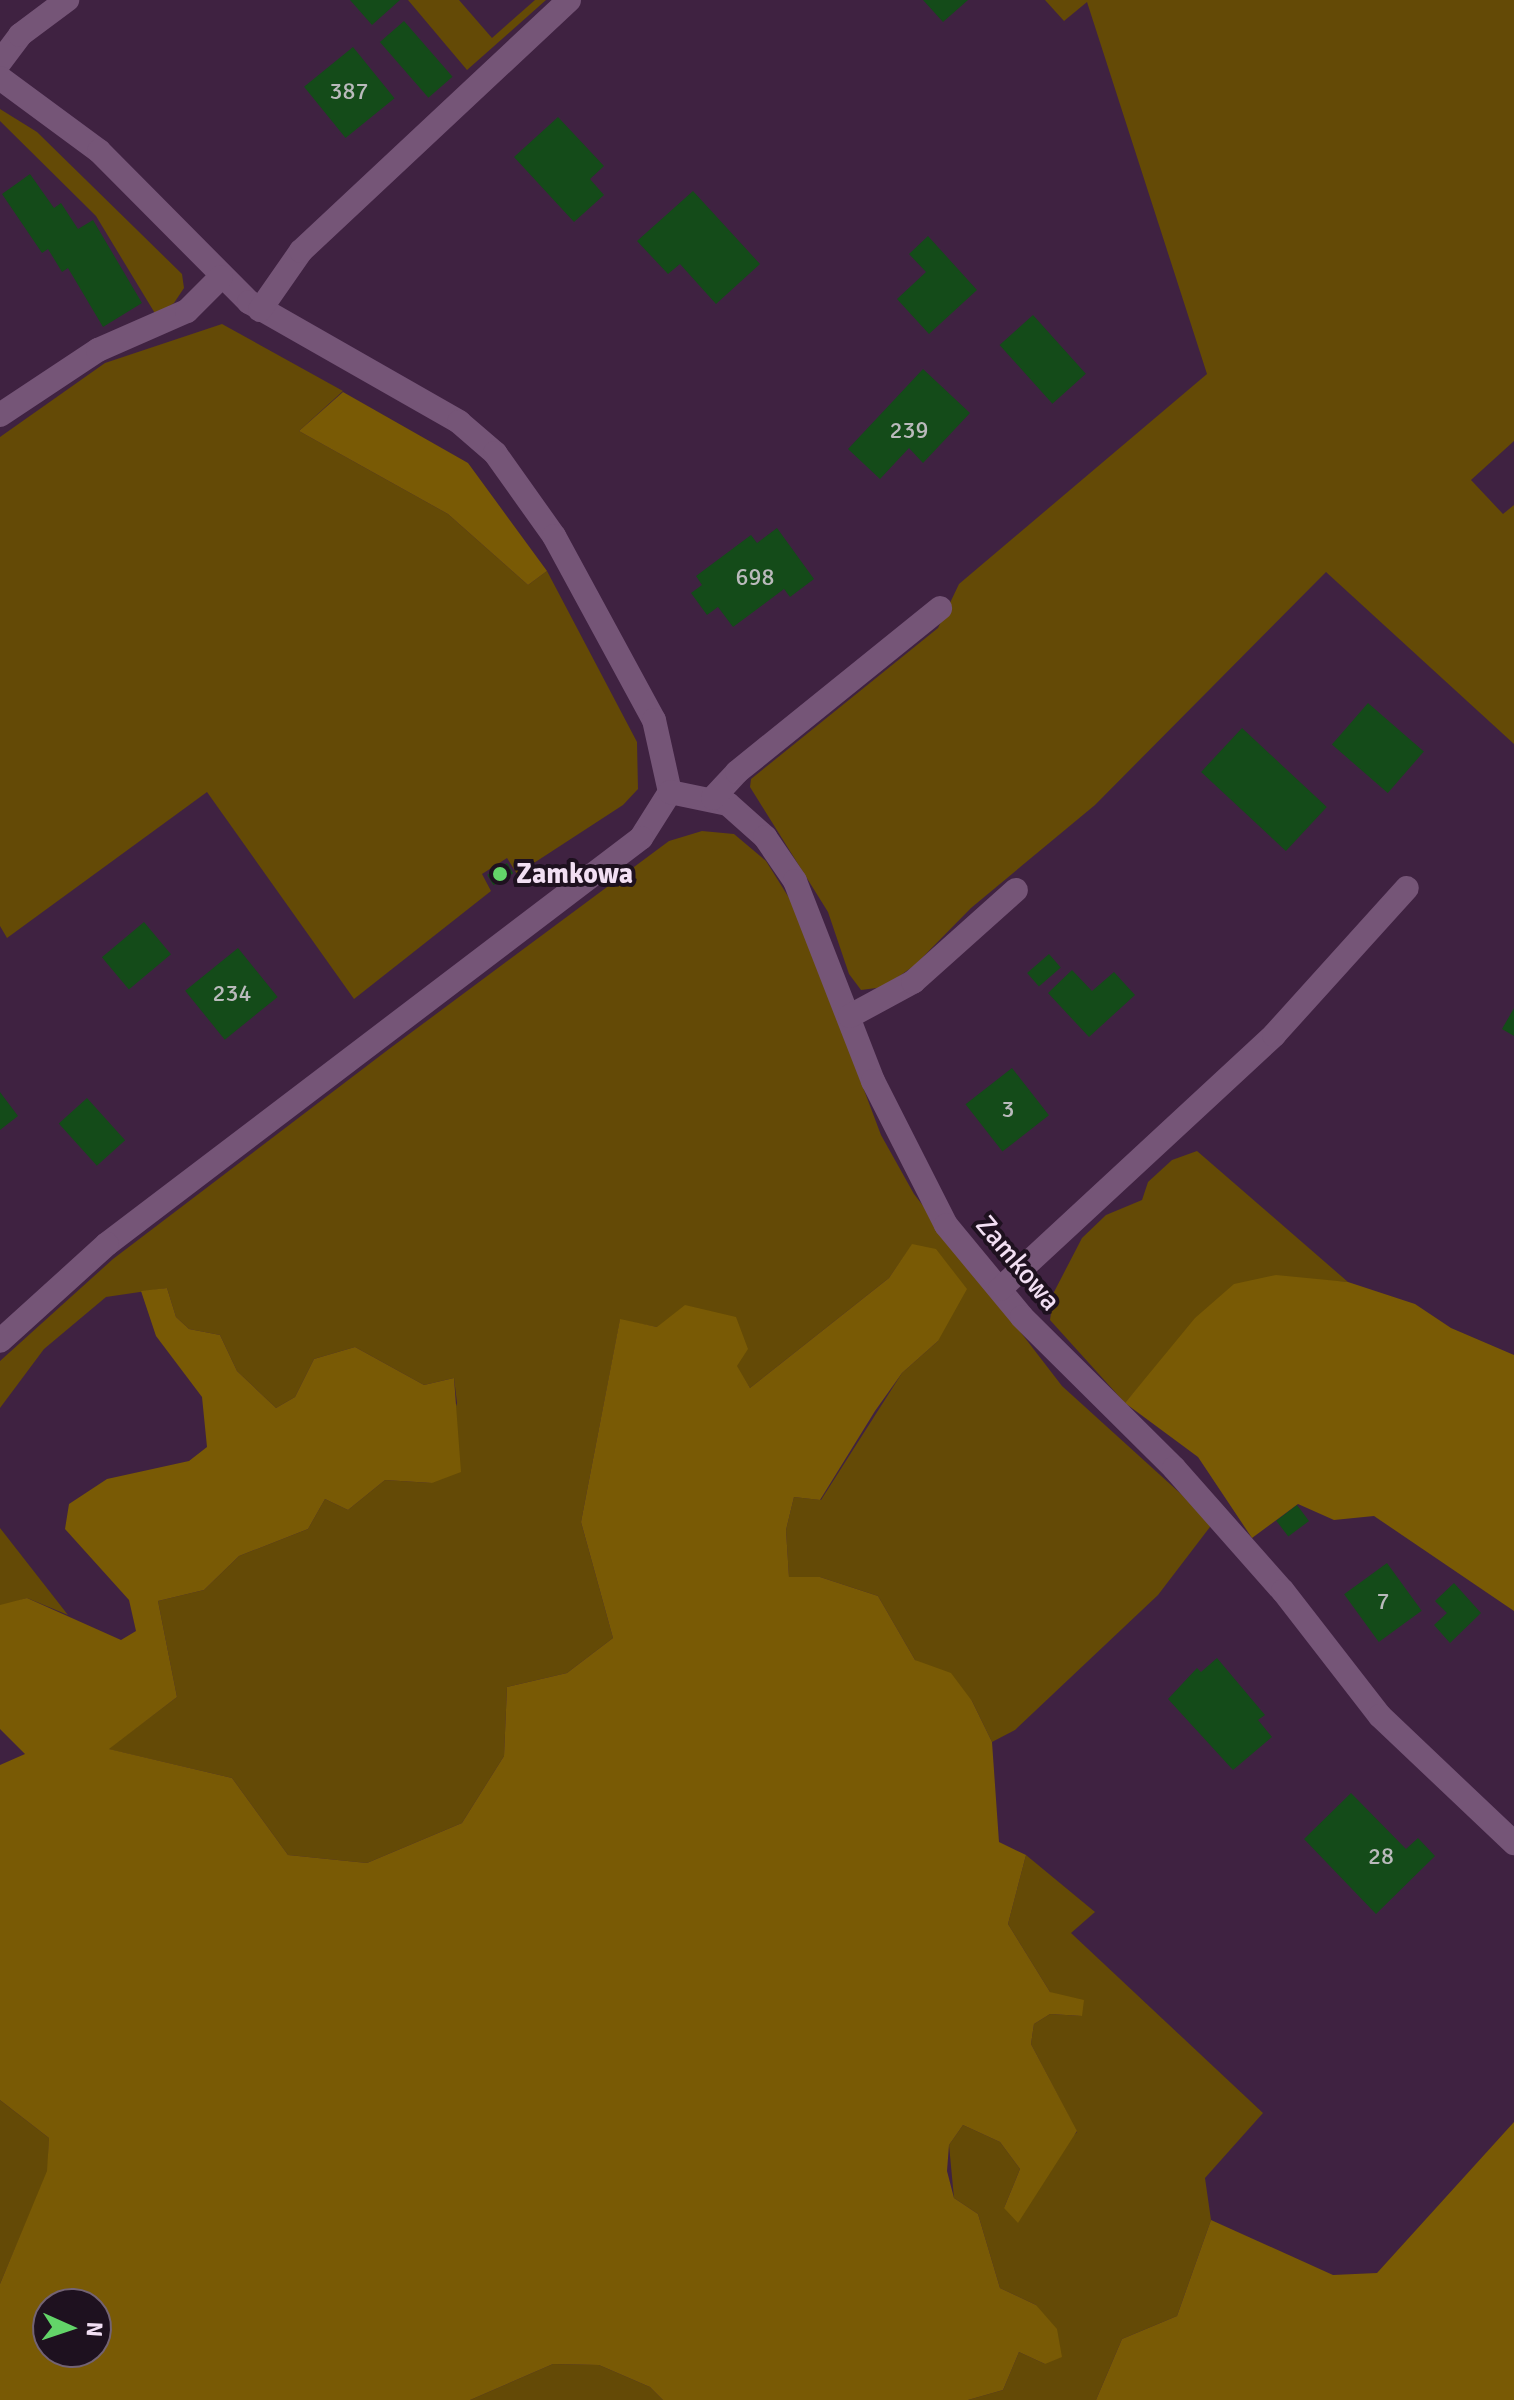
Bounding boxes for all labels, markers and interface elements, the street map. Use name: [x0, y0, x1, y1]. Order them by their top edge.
house number: 387: [330, 78, 368, 106]
house number: 239: [890, 417, 928, 445]
house number: 698: [736, 564, 774, 592]
place label: Zamkowa: [516, 857, 633, 891]
marker: Zamkowa: [491, 865, 509, 883]
house number: 234: [213, 980, 251, 1008]
house number: 3: [1002, 1096, 1014, 1124]
street label: Zamkowa: [969, 1209, 1067, 1317]
house number: 7: [1377, 1588, 1389, 1616]
house number: 28: [1368, 1843, 1394, 1871]
north arrow: [32, 2288, 112, 2368]
text: N: [81, 2321, 108, 2338]

